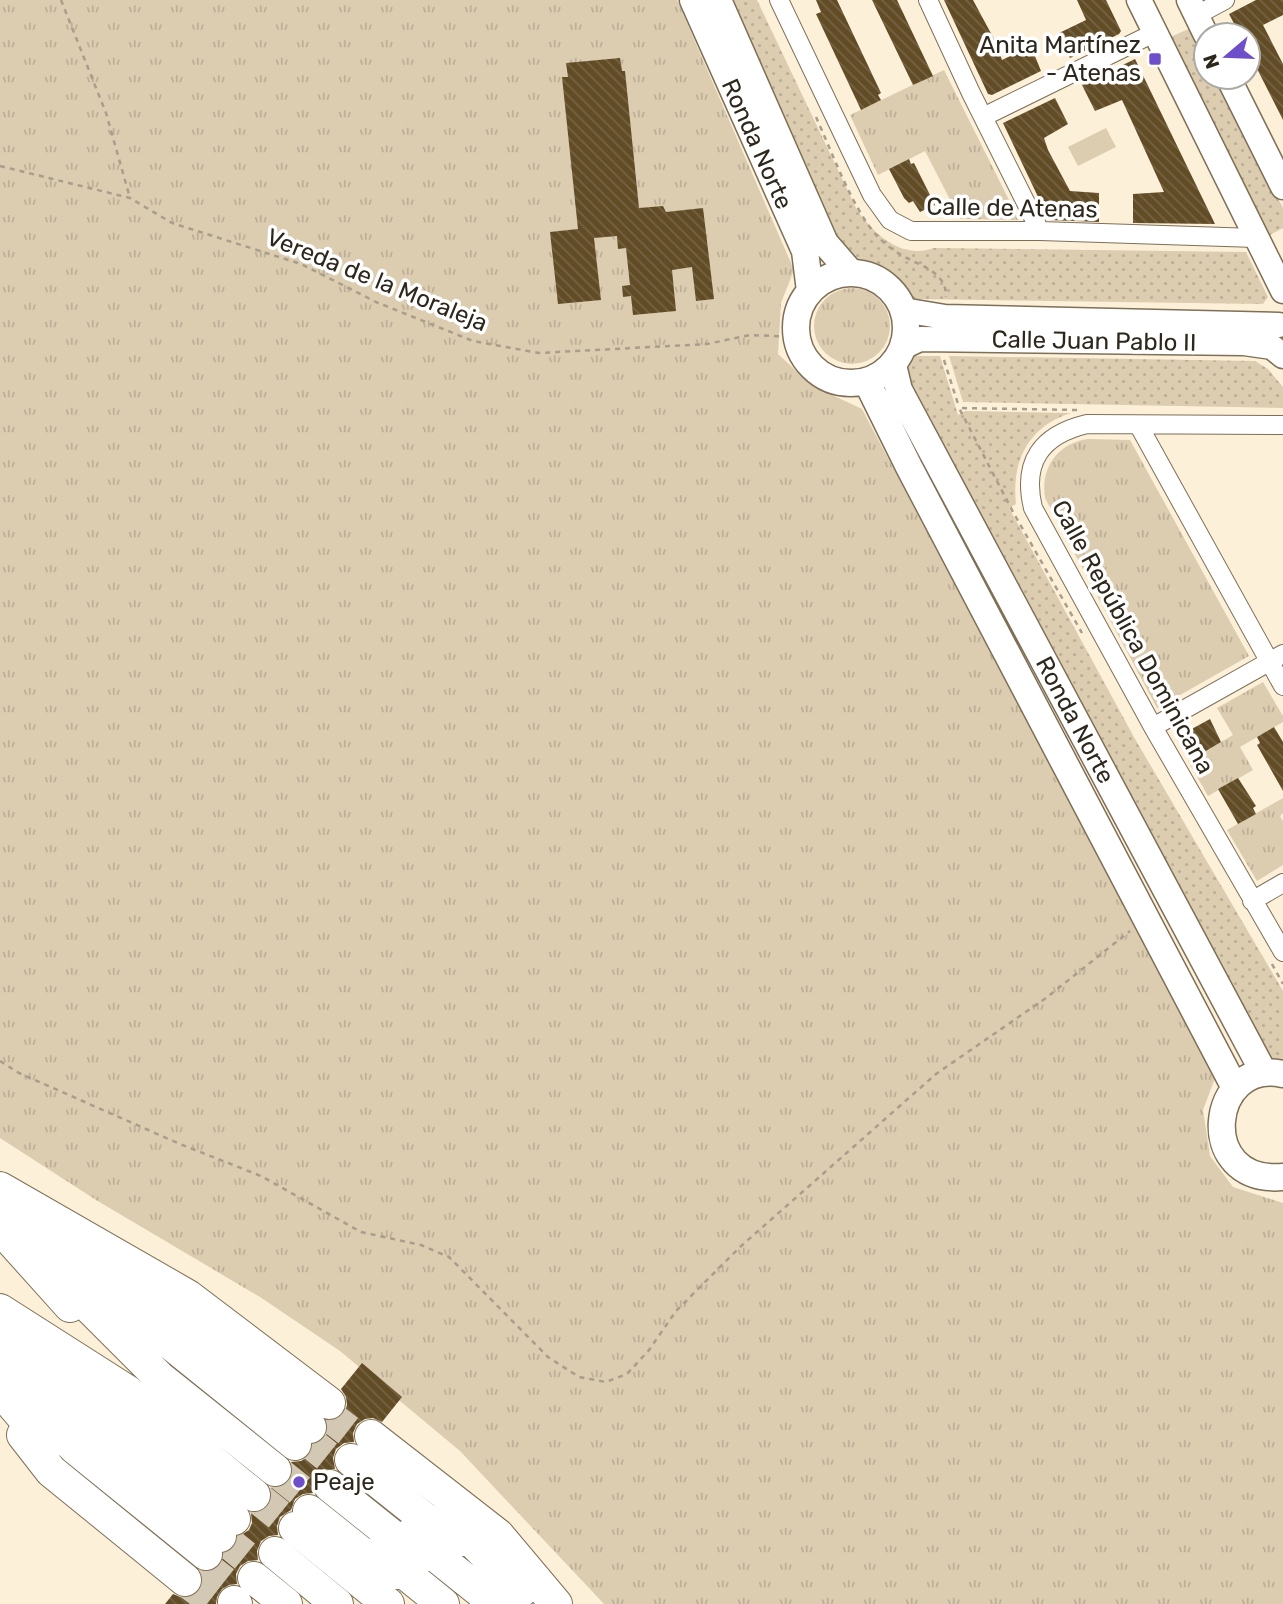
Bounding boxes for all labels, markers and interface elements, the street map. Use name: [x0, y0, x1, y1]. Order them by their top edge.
north arrow: [1192, 21, 1262, 91]
place label: Anita Martínez - Atenas: [979, 31, 1141, 87]
marker: Anita Martínez - Atenas: [1147, 51, 1163, 67]
text: N: [1198, 51, 1224, 72]
street label: Ronda Norte: [716, 74, 798, 214]
street label: Calle de Atenas: [926, 193, 1098, 223]
street label: Vereda de la Moraleja: [262, 223, 492, 337]
street label: Calle Juan Pablo II: [991, 325, 1197, 357]
street label: Calle República Dominicana: [1046, 495, 1220, 779]
street label: Ronda Norte: [1030, 652, 1120, 788]
place label: Peaje: [313, 1468, 375, 1496]
marker: Peaje: [291, 1474, 307, 1490]

